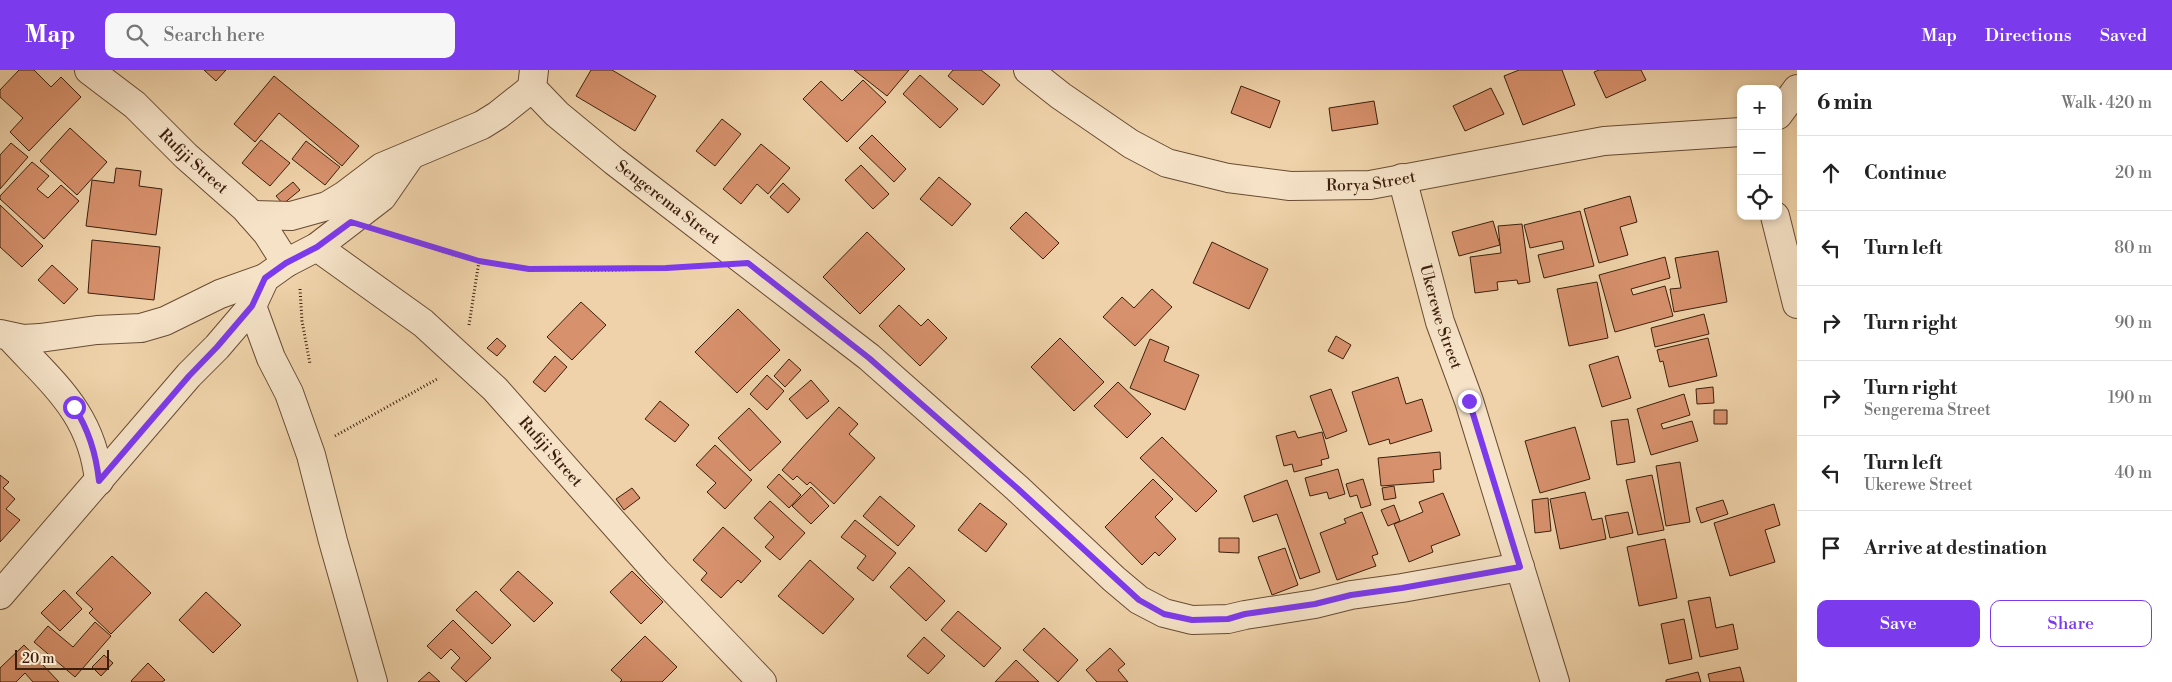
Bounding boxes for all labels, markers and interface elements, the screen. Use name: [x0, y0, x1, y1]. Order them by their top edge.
search box: [105, 13, 455, 58]
text: Map: [25, 20, 75, 50]
icon: search: [123, 21, 151, 49]
text: Search here: [163, 23, 265, 47]
text: Map: [1921, 24, 1957, 47]
text: Directions: [1985, 24, 2072, 47]
text: Saved: [2100, 24, 2147, 47]
map controls: [1737, 85, 1782, 220]
button: +: [1737, 85, 1782, 130]
text: 6 min: [1817, 90, 1872, 116]
text: Walk · 420 m: [2062, 93, 2152, 113]
street label: Rufiji Street: [155, 125, 232, 199]
button: −: [1737, 130, 1782, 175]
street label: Sengerema Street: [611, 156, 725, 249]
icon: ahead: [1817, 159, 1845, 187]
text: Continue: [1864, 161, 1947, 185]
text: 20 m: [2115, 163, 2152, 183]
street label: Rorya Street: [1326, 167, 1417, 196]
button: locate: [1737, 175, 1782, 220]
icon: left: [1817, 234, 1845, 262]
text: Turn left: [1864, 236, 1943, 260]
text: 80 m: [2114, 238, 2152, 258]
street label: Ukerewe Street: [1415, 262, 1467, 372]
icon: right: [1817, 309, 1845, 337]
text: Turn right: [1864, 311, 1957, 335]
text: 90 m: [2114, 313, 2152, 333]
text: Turn right: [1864, 376, 1957, 400]
icon: right: [1817, 384, 1845, 412]
text: 190 m: [2108, 388, 2152, 408]
route end: [1458, 390, 1481, 413]
route start: [63, 396, 86, 419]
text: Sengerema Street: [1864, 400, 1991, 420]
street label: Rufiji Street: [514, 413, 587, 491]
text: Turn left: [1864, 451, 1943, 475]
icon: left: [1817, 459, 1845, 487]
text: 40 m: [2115, 463, 2152, 483]
text: Ukerewe Street: [1864, 475, 1973, 495]
icon: arrive: [1817, 534, 1845, 562]
text: Arrive at destination: [1864, 536, 2047, 560]
button: Save: [1817, 600, 1980, 647]
button: Share: [1990, 600, 2152, 647]
scale bar: [15, 647, 109, 670]
text: 20 m: [22, 650, 54, 668]

